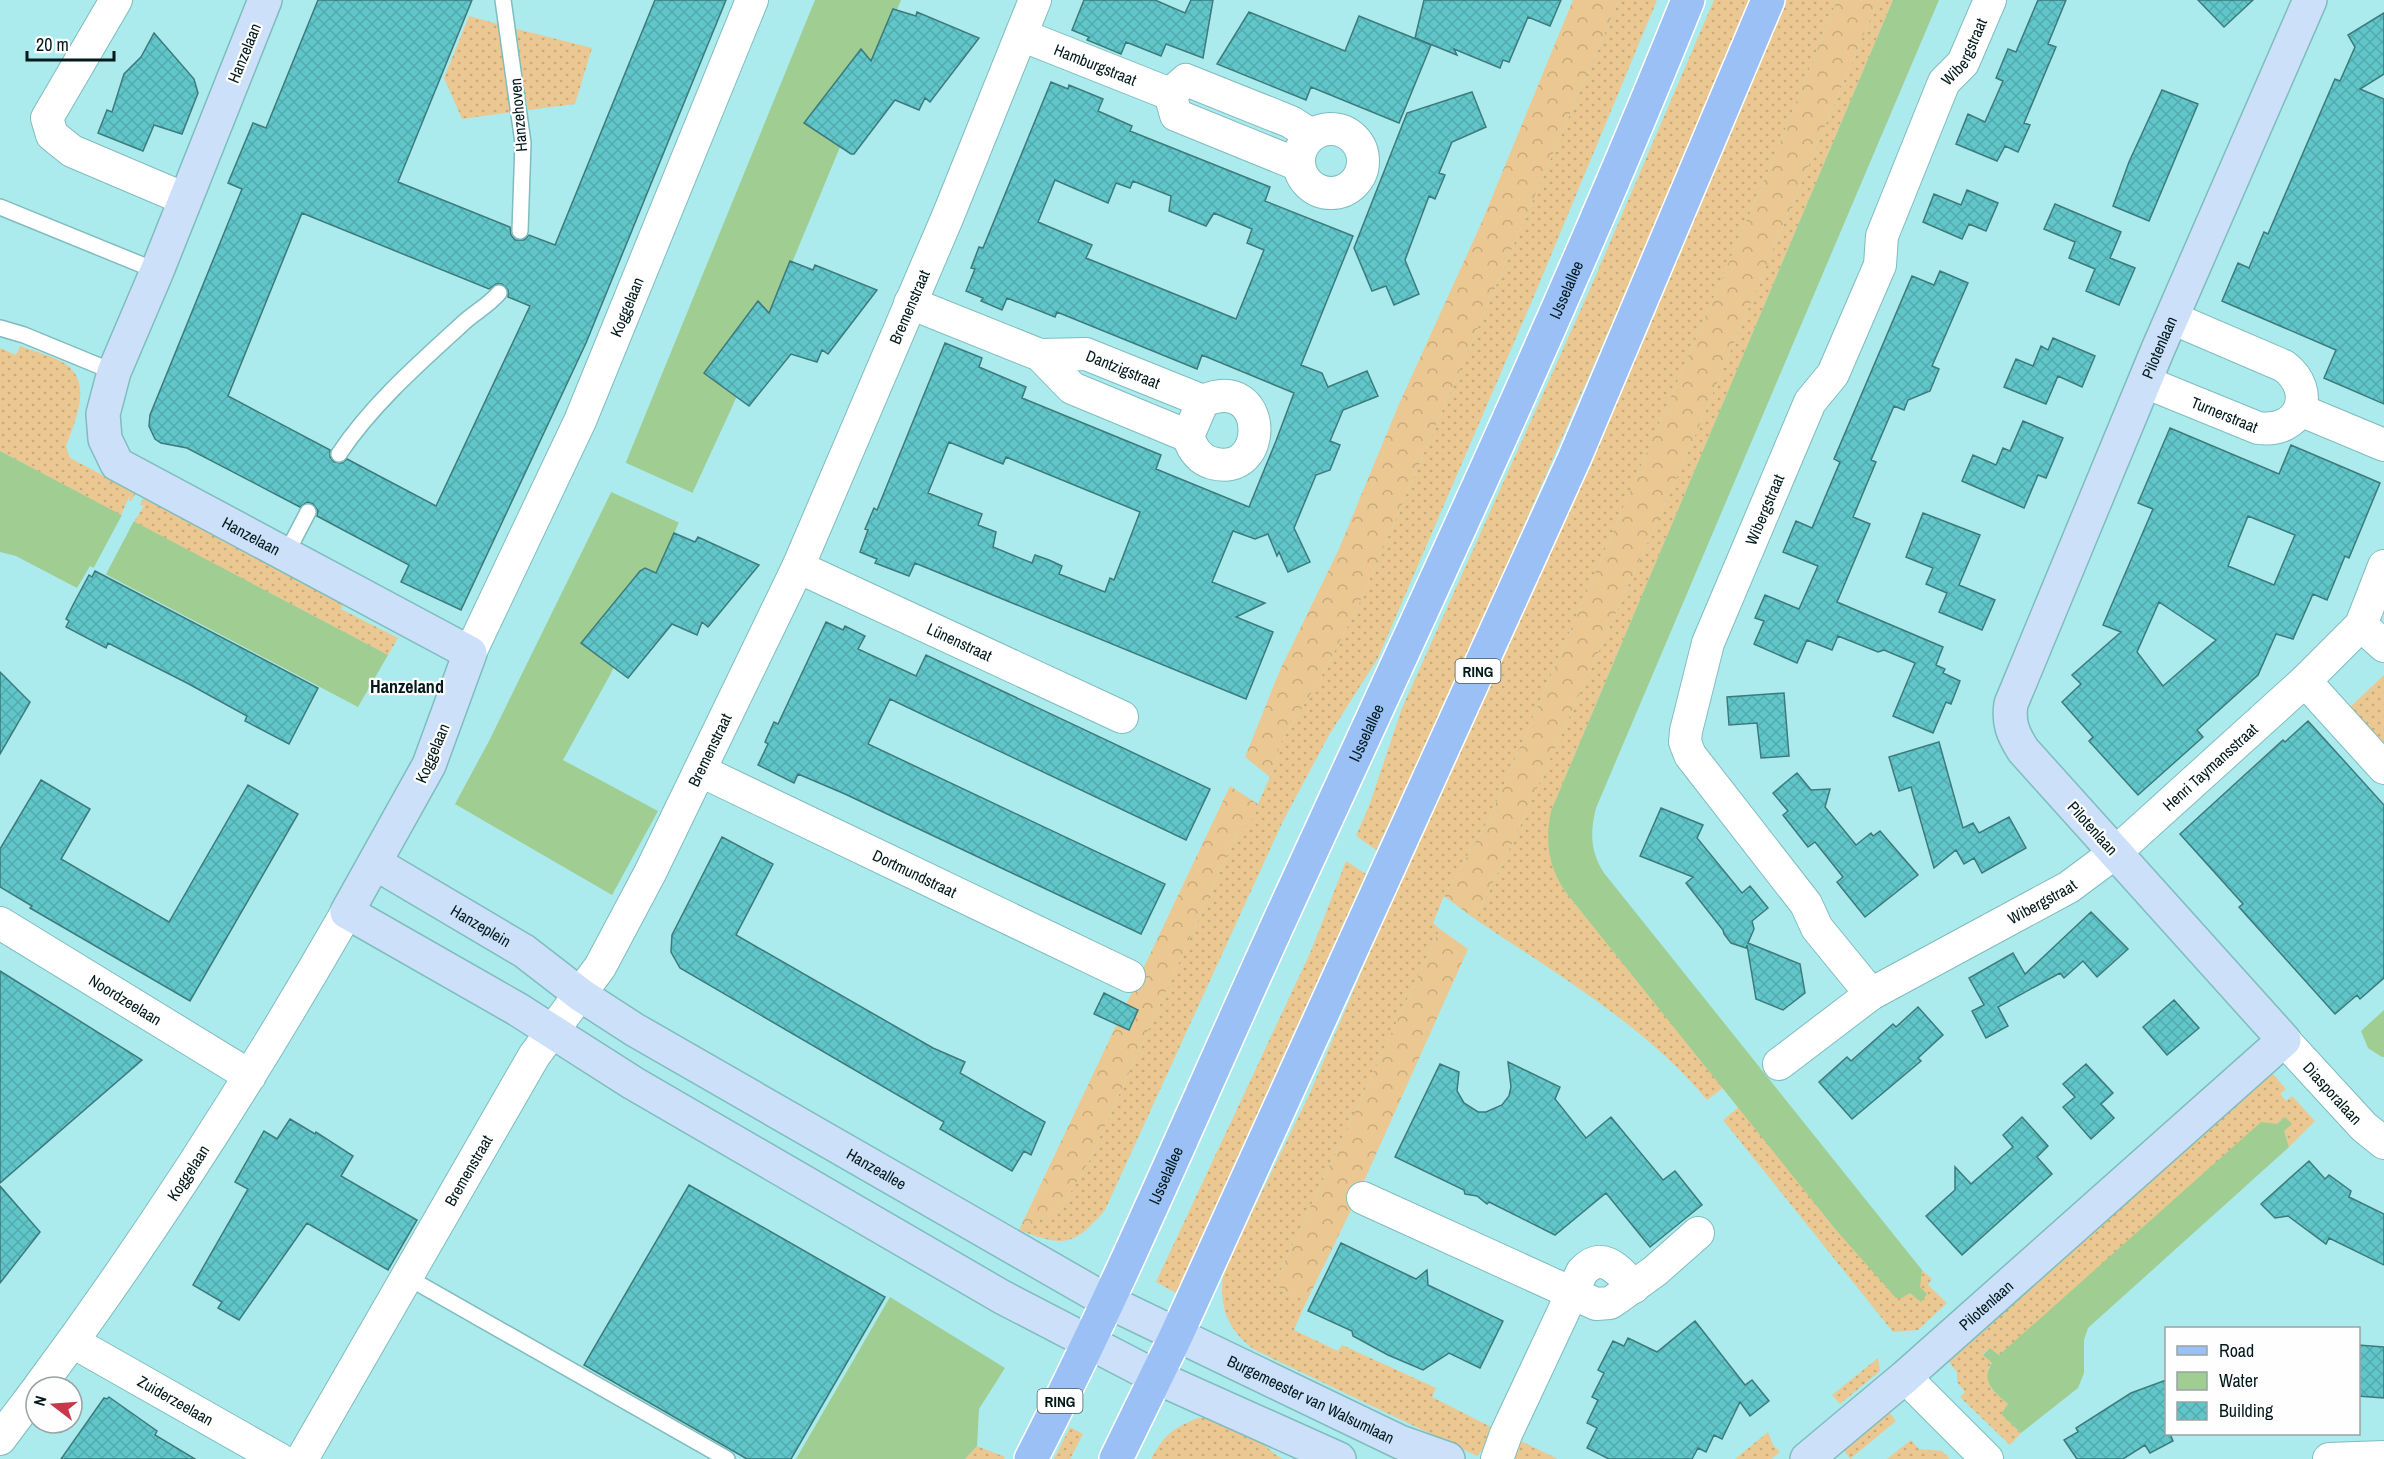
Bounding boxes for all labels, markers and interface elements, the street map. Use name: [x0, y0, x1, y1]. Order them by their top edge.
street label: Wibergstraat: [1936, 14, 1992, 90]
street label: Hanzelaan: [222, 20, 266, 86]
scale bar: [27, 24, 114, 62]
text: 20 m: [36, 32, 69, 57]
street label: Hamburgstraat: [1051, 38, 1140, 91]
street label: Hanzehoven: [504, 77, 532, 153]
street label: IJsselallee: [1544, 257, 1588, 322]
street label: Bremenstraat: [884, 266, 935, 348]
street label: Koggelaan: [605, 274, 649, 340]
street label: Pilotenlaan: [2136, 313, 2182, 382]
street label: Dantzigstraat: [1083, 344, 1164, 394]
street label: Turnerstraat: [2188, 391, 2262, 438]
street label: Wibergstraat: [1740, 470, 1789, 549]
street label: Hanzelaan: [218, 511, 284, 560]
street label: Lünenstraat: [923, 617, 996, 666]
road number: RING: [1456, 659, 1500, 683]
district label: Hanzeland: [370, 674, 444, 699]
street label: IJsselallee: [1343, 700, 1389, 765]
street label: Bremenstraat: [682, 709, 737, 790]
street label: Henri Taymansstraat: [2158, 718, 2263, 816]
street label: Koggelaan: [410, 720, 454, 786]
street label: Pilotenlaan: [2063, 796, 2123, 860]
street label: Dortmundstraat: [869, 844, 961, 903]
street label: Wibergstraat: [2004, 874, 2081, 929]
street label: Hanzeplein: [447, 899, 515, 952]
street label: Noordzeelaan: [85, 969, 166, 1030]
street label: Diasporalaan: [2298, 1057, 2367, 1129]
street label: Bremenstraat: [439, 1130, 498, 1210]
street label: Koggelaan: [162, 1140, 214, 1205]
street label: Hanzeallee: [843, 1143, 911, 1195]
street label: IJsselallee: [1143, 1143, 1188, 1208]
street label: Pilotenlaan: [1954, 1275, 2018, 1335]
legend: [2165, 1327, 2360, 1435]
text: Road: [2219, 1338, 2254, 1363]
street label: Burgemeester van Walsumlaan: [1224, 1350, 1398, 1449]
text: Water: [2219, 1368, 2258, 1393]
street label: Zuiderzeelaan: [134, 1370, 218, 1431]
north arrow: [24, 1375, 84, 1435]
road number: RING: [1038, 1389, 1082, 1413]
text: N: [28, 1393, 52, 1408]
text: Building: [2219, 1398, 2274, 1423]

